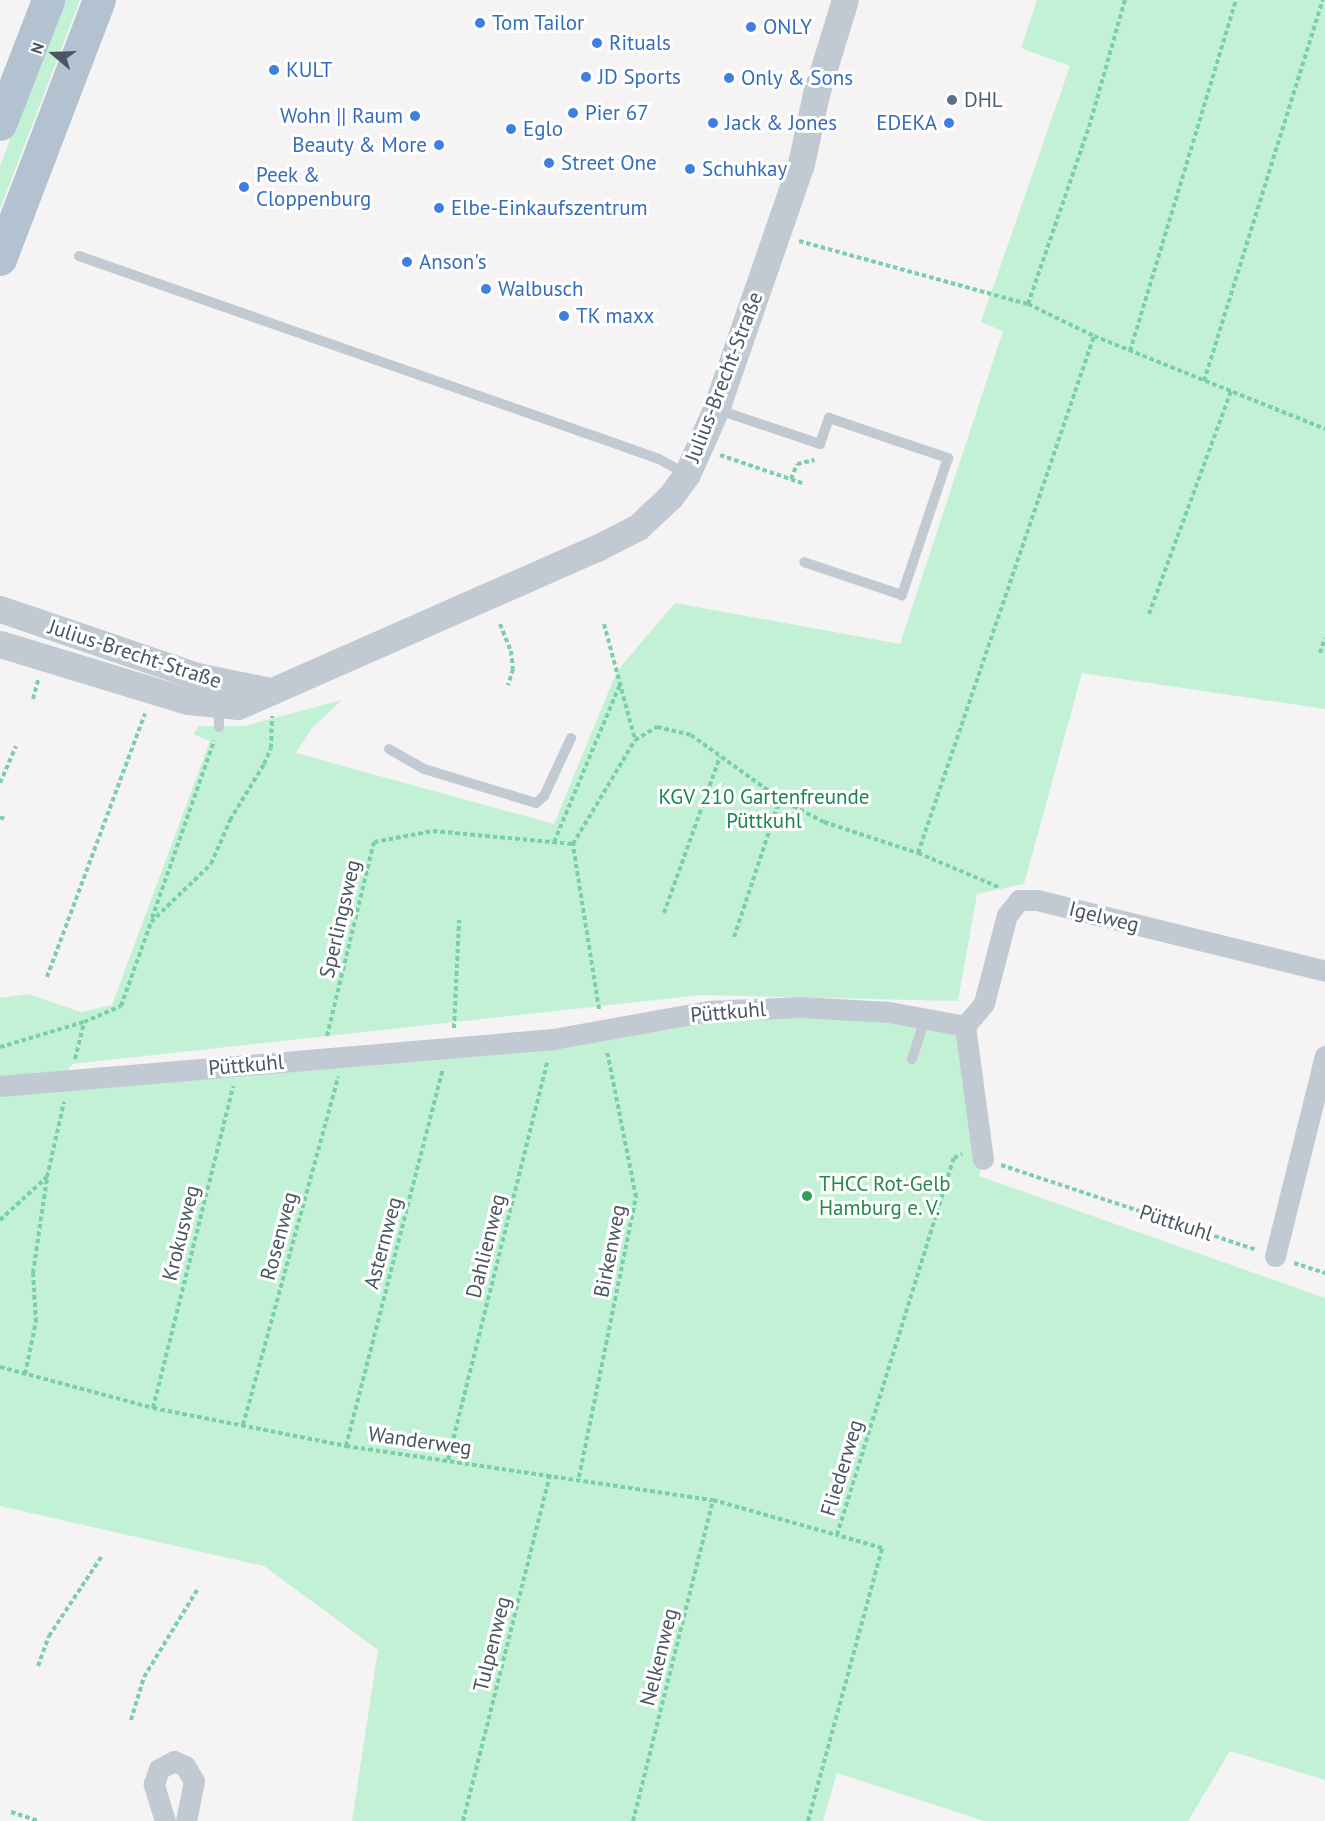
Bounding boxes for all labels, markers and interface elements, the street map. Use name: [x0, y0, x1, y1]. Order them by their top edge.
place label: Tom Tailor: [492, 10, 585, 36]
place label: ONLY: [763, 14, 812, 40]
marker: Tom Tailor: [473, 16, 487, 30]
marker: ONLY: [744, 20, 758, 34]
north arrow: [24, 24, 84, 84]
place label: Rituals: [609, 30, 671, 56]
marker: Rituals: [590, 36, 604, 50]
text: N: [26, 40, 48, 56]
place label: KULT: [286, 57, 332, 83]
marker: KULT: [267, 63, 281, 77]
place label: JD Sports: [598, 64, 681, 90]
place label: Only & Sons: [741, 65, 854, 91]
marker: JD Sports: [579, 70, 593, 84]
marker: Only & Sons: [722, 71, 736, 85]
place label: DHL: [964, 87, 1003, 113]
marker: DHL: [945, 93, 959, 107]
place label: Pier 67: [585, 100, 649, 126]
place label: Wohn || Raum: [280, 103, 403, 129]
marker: Pier 67: [566, 106, 580, 120]
marker: Wohn || Raum: [408, 109, 422, 123]
place label: Jack & Jones: [725, 110, 838, 136]
place label: EDEKA: [876, 110, 937, 136]
place label: Eglo: [523, 116, 563, 142]
marker: Jack & Jones: [706, 116, 720, 130]
marker: EDEKA: [942, 116, 956, 130]
marker: Eglo: [504, 122, 518, 136]
place label: Beauty & More: [291, 132, 427, 158]
marker: Beauty & More: [432, 138, 446, 152]
place label: Street One: [561, 150, 657, 176]
marker: Street One: [542, 156, 556, 170]
place label: Schuhkay: [702, 156, 787, 182]
place label: Peek & Cloppenburg: [256, 162, 371, 212]
marker: Schuhkay: [683, 162, 697, 176]
marker: Peek & Cloppenburg: [237, 180, 251, 194]
place label: Elbe-Einkaufszentrum: [451, 195, 647, 221]
marker: Elbe-Einkaufszentrum: [432, 201, 446, 215]
place label: Anson's: [419, 249, 486, 275]
marker: Anson's: [400, 255, 414, 269]
place label: Walbusch: [498, 276, 584, 302]
marker: Walbusch: [479, 282, 493, 296]
street label: Julius-Brecht-Straße: [680, 288, 768, 466]
place label: TK maxx: [576, 303, 655, 329]
marker: TK maxx: [557, 309, 571, 323]
street label: Julius-Brecht-Straße: [45, 614, 225, 694]
park label: KGV 210 Gartenfreunde Püttkuhl: [658, 784, 870, 834]
street label: Sperlingsweg: [314, 857, 366, 981]
street label: Igelweg: [1066, 896, 1142, 938]
street label: Püttkuhl: [689, 996, 767, 1028]
street label: Püttkuhl: [207, 1049, 285, 1081]
place label: THCC Rot-Gelb Hamburg e. V.: [819, 1171, 952, 1221]
street label: Krokusweg: [157, 1183, 205, 1283]
street label: Rosenweg: [255, 1189, 303, 1283]
marker: THCC Rot-Gelb Hamburg e. V.: [800, 1189, 814, 1203]
street label: Dahlienweg: [461, 1191, 511, 1301]
street label: Asternweg: [359, 1194, 407, 1292]
street label: Püttkuhl: [1136, 1199, 1216, 1247]
street label: Birkenweg: [589, 1203, 631, 1299]
street label: Fliederweg: [815, 1417, 869, 1519]
street label: Wanderweg: [367, 1421, 473, 1461]
street label: Tulpenweg: [468, 1594, 516, 1694]
street label: Nelkenweg: [635, 1606, 683, 1708]

